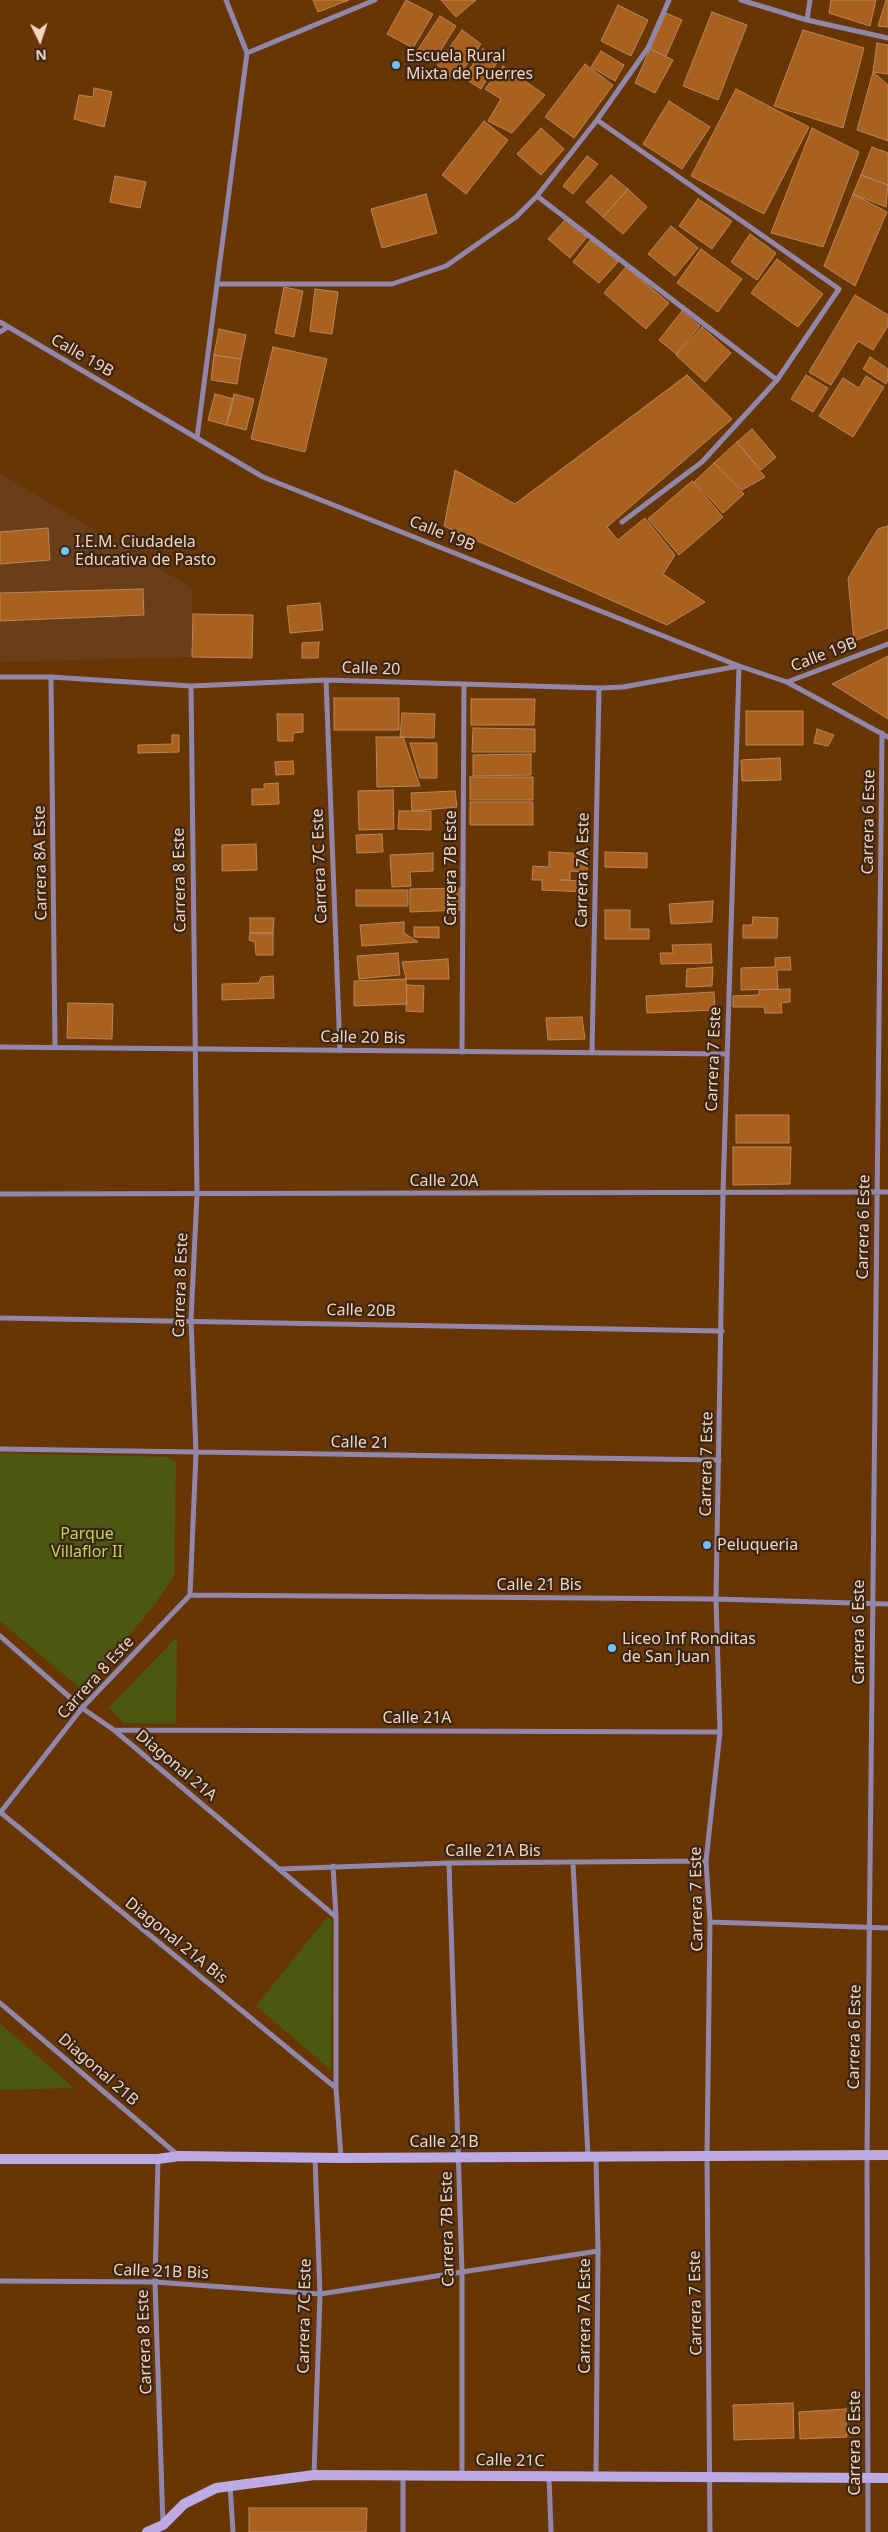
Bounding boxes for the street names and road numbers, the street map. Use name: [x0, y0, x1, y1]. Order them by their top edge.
street label: Calle 19B: [47, 330, 117, 382]
street label: Calle 19B: [406, 512, 478, 556]
street label: Calle 19B: [788, 634, 860, 676]
street label: Calle 20: [341, 658, 401, 680]
street label: Carrera 6 Este: [858, 769, 880, 875]
street label: Carrera 8A Este: [30, 805, 52, 921]
street label: Carrera 7C Este: [308, 808, 332, 924]
street label: Carrera 7B Este: [441, 810, 461, 926]
street label: Carrera 7A Este: [572, 812, 594, 928]
street label: Carrera 8 Este: [169, 827, 191, 933]
street label: Carrera 7 Este: [703, 1006, 725, 1112]
street label: Calle 20 Bis: [320, 1028, 406, 1048]
street label: Calle 20A: [409, 1171, 479, 1191]
street label: Carrera 6 Este: [853, 1174, 875, 1280]
street label: Carrera 8 Este: [170, 1232, 192, 1338]
street label: Calle 20B: [326, 1301, 396, 1321]
street label: Carrera 7 Este: [696, 1411, 718, 1517]
street label: Calle 21: [330, 1433, 390, 1453]
street label: Calle 21 Bis: [496, 1575, 582, 1595]
street label: Carrera 6 Este: [849, 1579, 869, 1685]
street label: Carrera 8 Este: [54, 1633, 138, 1723]
street label: Calle 21A: [382, 1708, 452, 1728]
street label: Diagonal 21A: [132, 1727, 220, 1805]
street label: Calle 21A Bis: [445, 1841, 541, 1861]
street label: Carrera 7 Este: [686, 1846, 708, 1952]
street label: Diagonal 21A Bis: [121, 1894, 231, 1988]
street label: Carrera 6 Este: [844, 1984, 866, 2090]
street label: Diagonal 21B: [54, 2030, 142, 2110]
street label: Calle 21B: [409, 2132, 479, 2152]
street label: Carrera 7B Este: [437, 2171, 459, 2287]
street label: Carrera 7 Este: [685, 2250, 707, 2356]
street label: Carrera 7C Este: [294, 2258, 316, 2374]
street label: Carrera 7A Este: [575, 2258, 595, 2374]
street label: Calle 21B Bis: [113, 2261, 209, 2283]
street label: Carrera 8 Este: [134, 2289, 156, 2395]
street label: Carrera 6 Este: [845, 2390, 865, 2496]
street label: Calle 21C: [475, 2451, 545, 2471]

